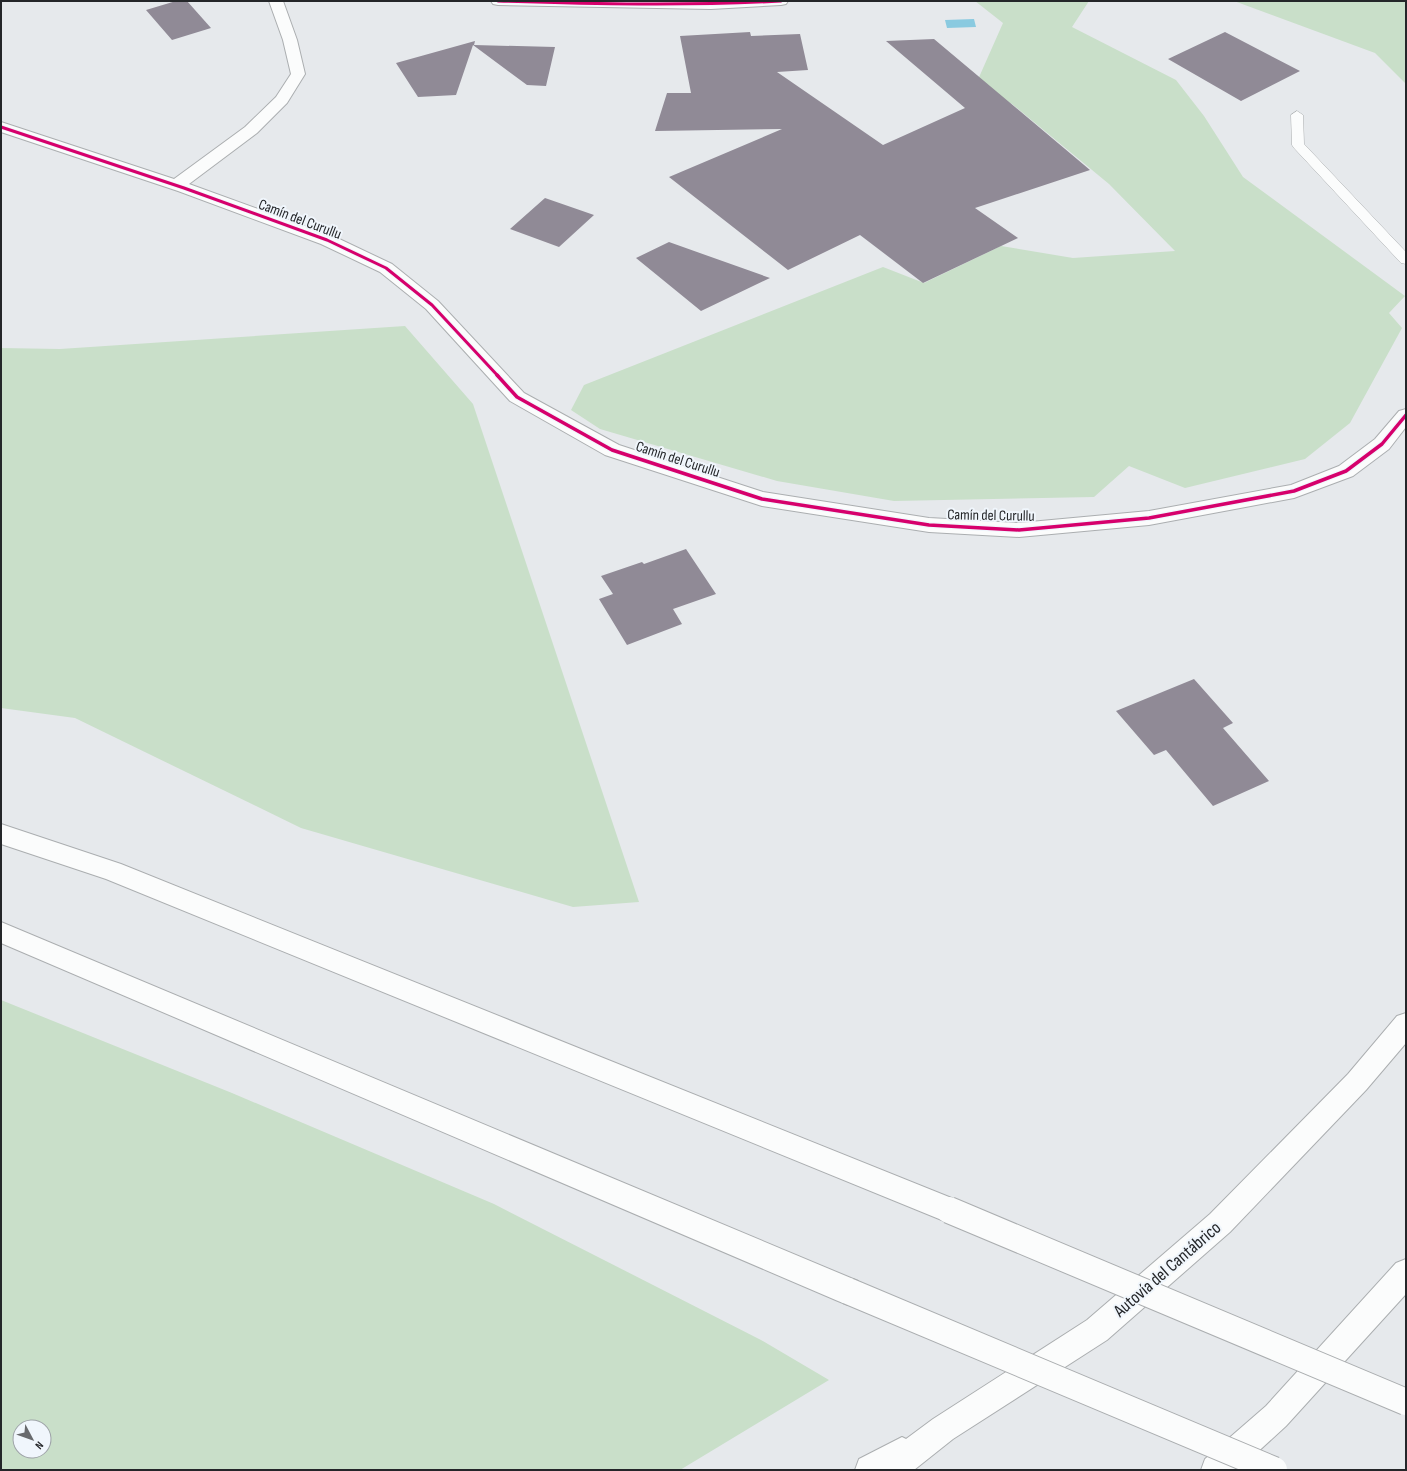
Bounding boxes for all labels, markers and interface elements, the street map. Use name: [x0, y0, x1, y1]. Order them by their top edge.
street label: Camín del Curullu: [256, 195, 344, 244]
street label: Camín del Curullu: [633, 437, 722, 482]
street label: Camín del Curullu: [947, 505, 1035, 526]
street label: Autovía del Cantábrico: [1109, 1217, 1225, 1322]
north arrow: [12, 1419, 52, 1459]
text: N: [32, 1439, 46, 1452]

